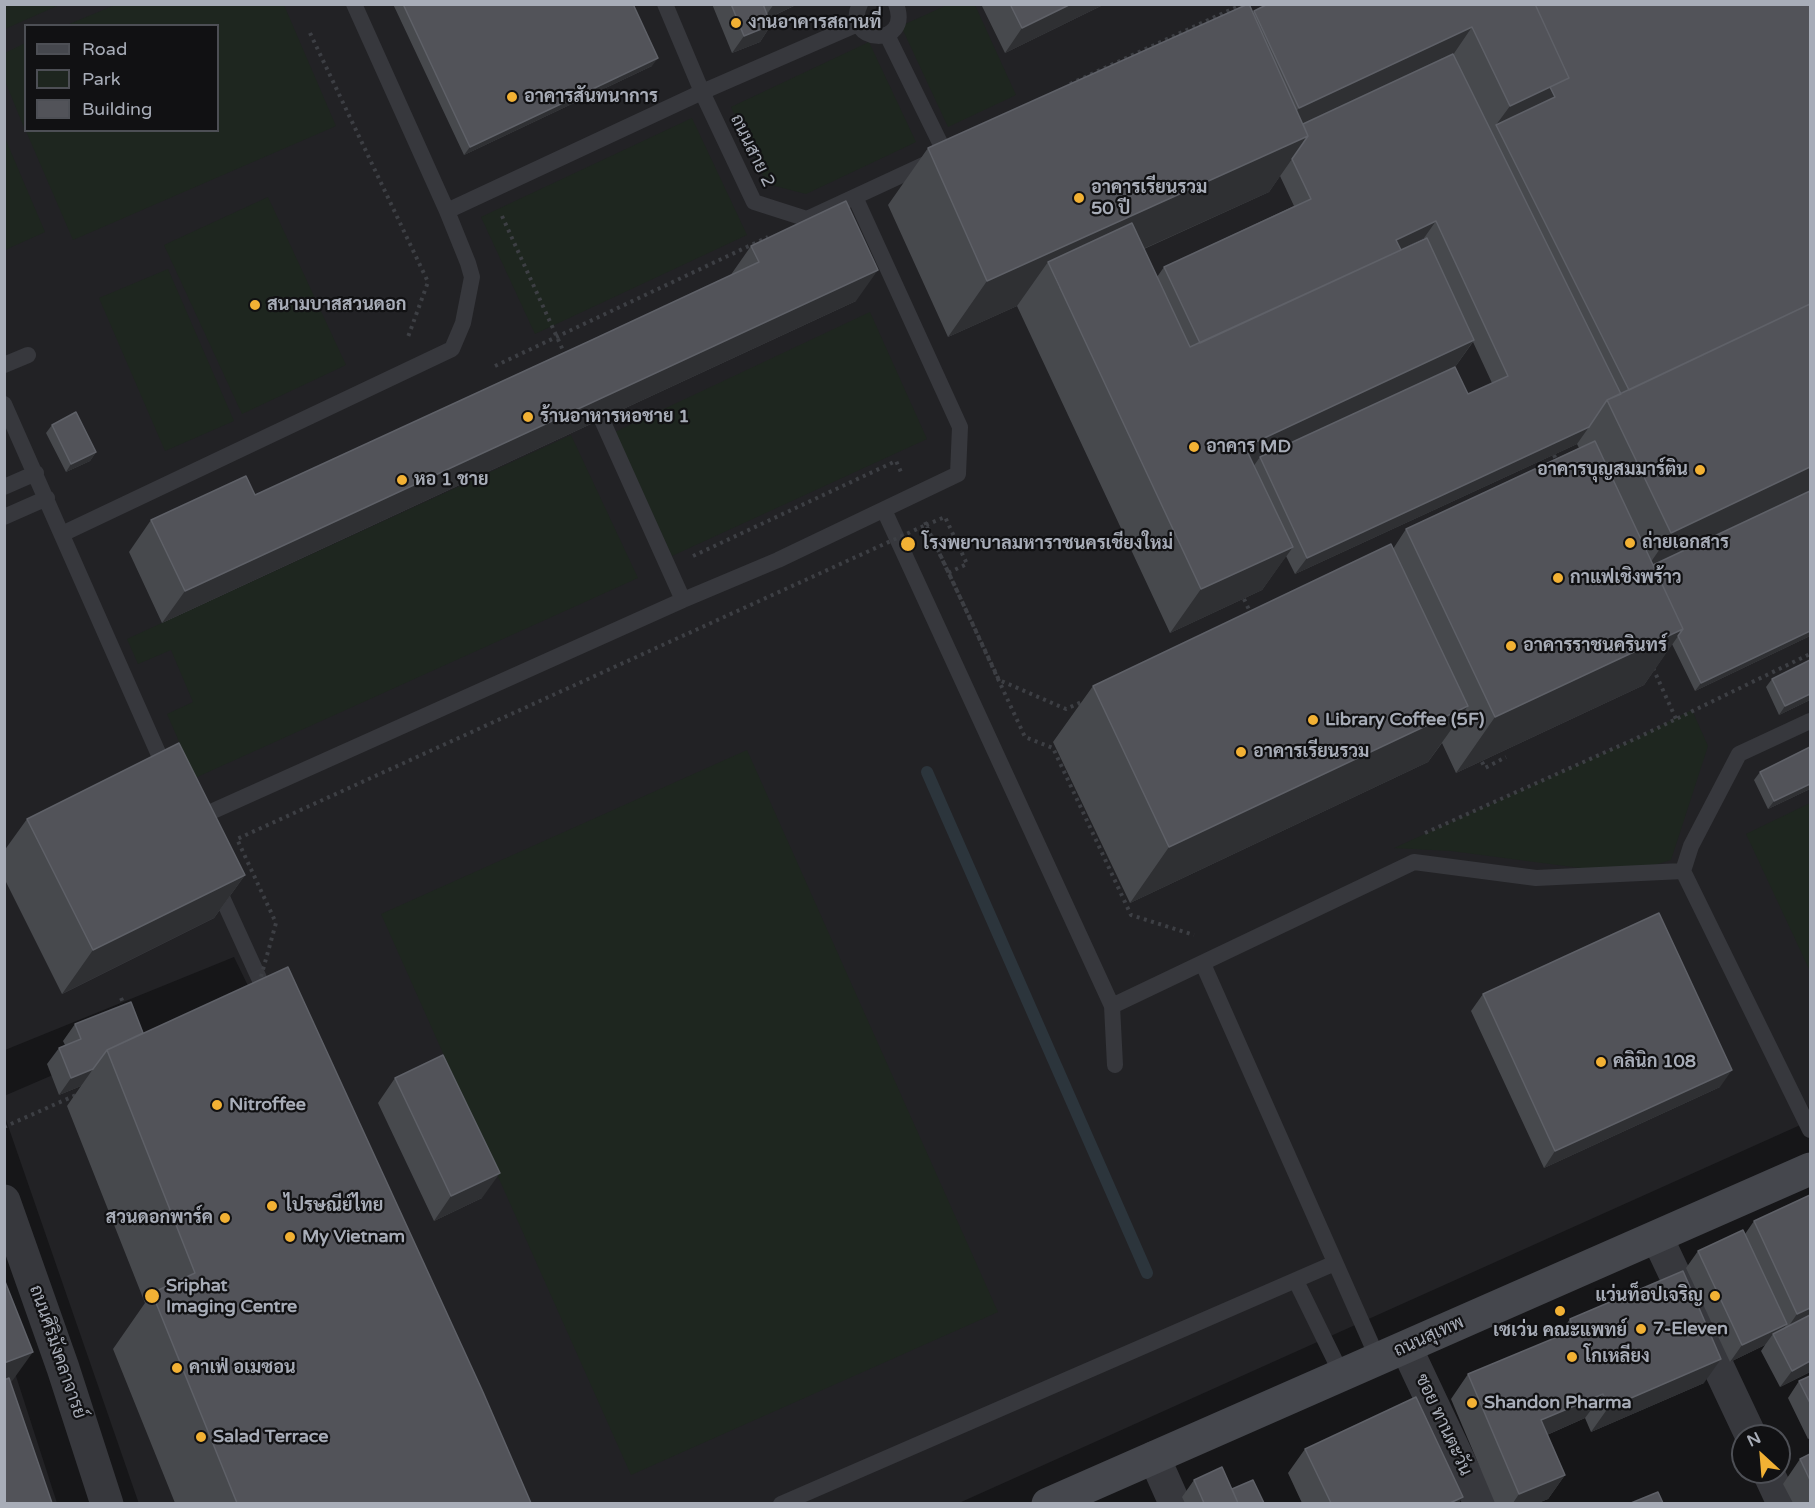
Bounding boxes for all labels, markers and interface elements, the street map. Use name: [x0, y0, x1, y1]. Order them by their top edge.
place label: งานอาคารสถานที่: [748, 12, 882, 34]
marker: งานอาคารสถานที่: [729, 16, 743, 30]
legend: [24, 24, 219, 132]
text: Road: [82, 38, 127, 60]
text: Park: [82, 68, 120, 90]
place label: อาคารสันทนาการ: [524, 86, 658, 108]
marker: อาคารสันทนาการ: [505, 90, 519, 104]
text: Building: [82, 98, 152, 120]
street label: ถนนสาย 2: [725, 111, 779, 191]
place label: อาคารเรียนรวม 50 ปี: [1091, 177, 1207, 219]
marker: อาคารเรียนรวม 50 ปี: [1072, 191, 1086, 205]
place label: สนามบาสสวนดอก: [267, 294, 406, 316]
marker: สนามบาสสวนดอก: [248, 298, 262, 312]
place label: ร้านอาหารหอชาย 1: [540, 406, 689, 428]
marker: ร้านอาหารหอชาย 1: [521, 410, 535, 424]
place label: อาคาร MD: [1206, 436, 1291, 458]
marker: อาคาร MD: [1187, 440, 1201, 454]
place label: อาคารบุญสมมาร์ติน: [1537, 459, 1688, 481]
marker: อาคารบุญสมมาร์ติน: [1693, 463, 1707, 477]
place label: หอ 1 ชาย: [414, 469, 489, 491]
marker: หอ 1 ชาย: [395, 473, 409, 487]
place label: ถ่ายเอกสาร: [1642, 532, 1729, 554]
place label: โรงพยาบาลมหาราชนครเชียงใหม่: [922, 533, 1173, 555]
marker: โรงพยาบาลมหาราชนครเชียงใหม่: [899, 535, 917, 553]
marker: ถ่ายเอกสาร: [1623, 536, 1637, 550]
place label: กาแฟเชิงพร้าว: [1570, 567, 1682, 589]
marker: กาแฟเชิงพร้าว: [1551, 571, 1565, 585]
place label: อาคารราชนครินทร์: [1523, 635, 1667, 657]
marker: อาคารราชนครินทร์: [1504, 639, 1518, 653]
place label: Library Coffee (5F): [1325, 709, 1484, 731]
marker: Library Coffee (5F): [1306, 713, 1320, 727]
place label: อาคารเรียนรวม: [1253, 741, 1369, 763]
marker: อาคารเรียนรวม: [1234, 745, 1248, 759]
place label: คลินิก 108: [1613, 1051, 1696, 1073]
marker: คลินิก 108: [1594, 1055, 1608, 1069]
place label: Nitroffee: [229, 1094, 306, 1116]
marker: Nitroffee: [210, 1098, 224, 1112]
place label: ไปรษณีย์ไทย: [284, 1195, 383, 1217]
marker: ไปรษณีย์ไทย: [265, 1199, 279, 1213]
place label: สวนดอกพาร์ค: [106, 1207, 213, 1229]
marker: สวนดอกพาร์ค: [218, 1211, 232, 1225]
place label: My Vietnam: [302, 1226, 405, 1248]
marker: My Vietnam: [283, 1230, 297, 1244]
place label: Sriphat Imaging Centre: [166, 1275, 297, 1318]
street label: ถนนศิริมังคลาจารย์: [24, 1282, 90, 1422]
place label: แว่นท็อปเจริญ: [1595, 1285, 1703, 1307]
marker: Sriphat Imaging Centre: [143, 1287, 161, 1305]
marker: แว่นท็อปเจริญ: [1708, 1289, 1722, 1303]
marker: เซเว่น คณะแพทย์: [1553, 1304, 1567, 1318]
street label: ถนนสุเทพ: [1391, 1312, 1467, 1362]
place label: 7-Eleven: [1653, 1318, 1728, 1340]
place label: เซเว่น คณะแพทย์: [1493, 1320, 1627, 1342]
marker: 7-Eleven: [1634, 1322, 1648, 1336]
place label: โกเหลียง: [1584, 1346, 1650, 1368]
marker: โกเหลียง: [1565, 1350, 1579, 1364]
place label: คาเฟ่ อเมซอน: [189, 1357, 296, 1379]
marker: คาเฟ่ อเมซอน: [170, 1361, 184, 1375]
street label: ซอย ทานตะวัน: [1410, 1371, 1476, 1479]
place label: Shandon Pharma: [1484, 1392, 1632, 1414]
marker: Shandon Pharma: [1465, 1396, 1479, 1410]
north arrow: [1731, 1424, 1791, 1484]
place label: Salad Terrace: [213, 1426, 328, 1448]
text: N: [1744, 1428, 1764, 1451]
marker: Salad Terrace: [194, 1430, 208, 1444]

